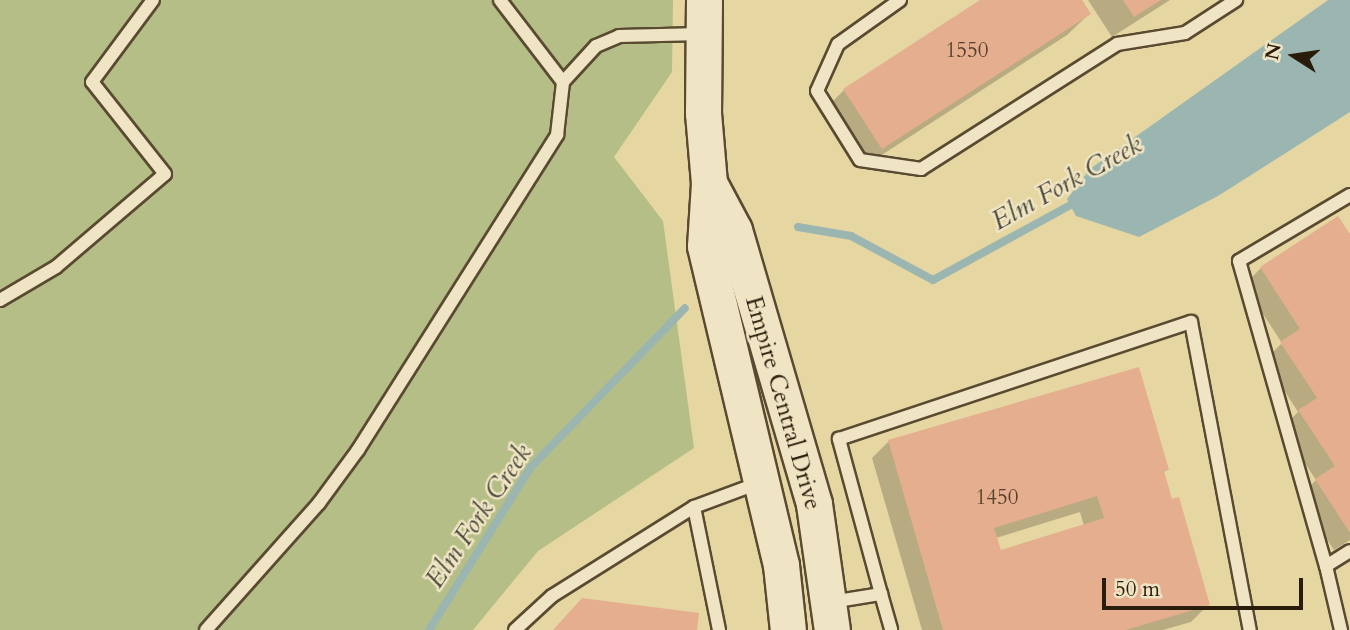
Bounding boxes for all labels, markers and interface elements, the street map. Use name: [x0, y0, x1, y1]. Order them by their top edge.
north arrow: [1259, 21, 1329, 91]
house number: 1550: [945, 38, 989, 64]
text: N: [1259, 41, 1288, 62]
water label: Elm Fork Creek: [987, 129, 1147, 237]
street label: Empire Central Drive: [739, 293, 827, 513]
water label: Elm Fork Creek: [420, 438, 538, 594]
house number: 1450: [975, 485, 1019, 511]
scale bar: [1105, 564, 1306, 608]
text: 50 m: [1115, 575, 1160, 604]

